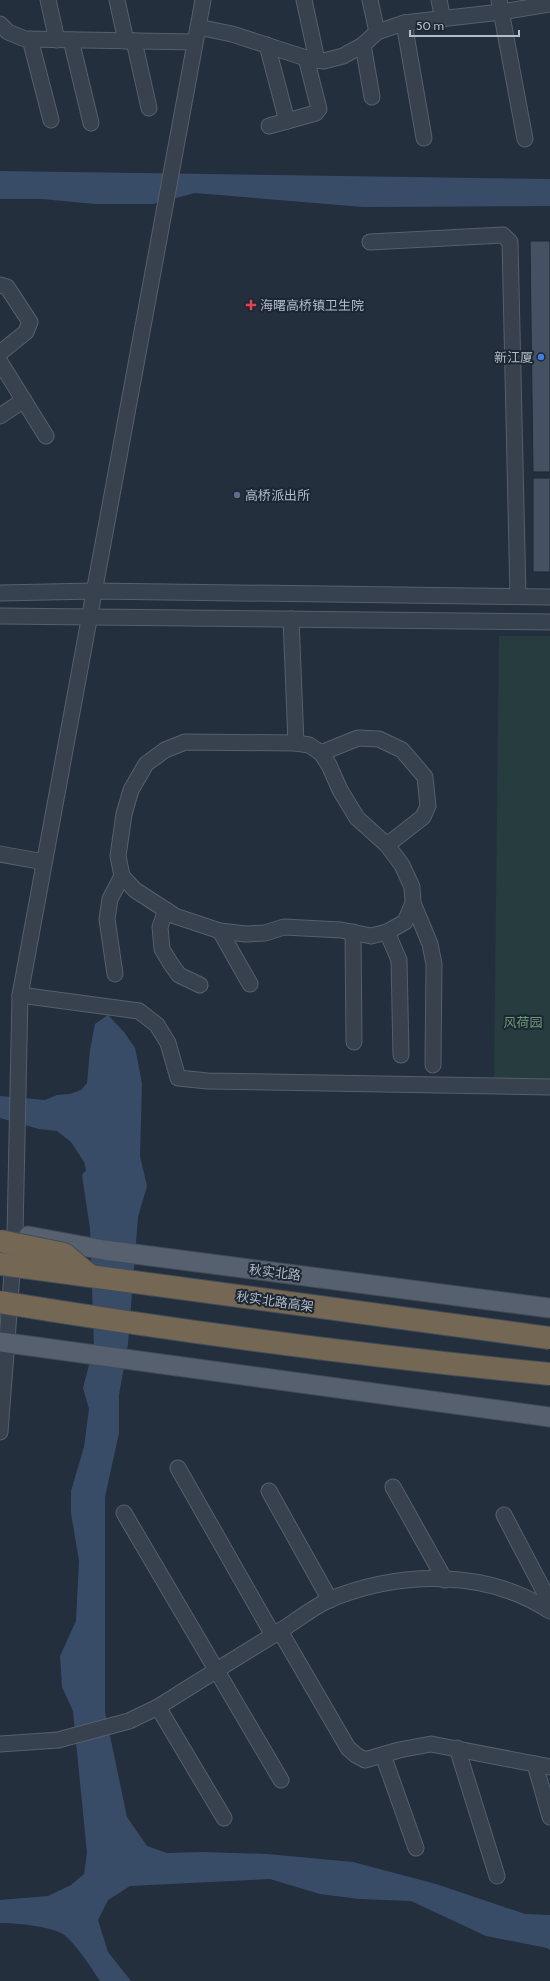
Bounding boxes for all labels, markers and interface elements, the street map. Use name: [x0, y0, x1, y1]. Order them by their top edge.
scale bar: [410, 12, 519, 38]
text: 50 m: [416, 18, 444, 33]
place label: 海曙高桥镇卫生院: [260, 297, 364, 313]
marker: 海曙高桥镇卫生院: [245, 299, 257, 311]
place label: 新江厦: [494, 349, 533, 365]
marker: 新江厦: [536, 352, 546, 362]
place label: 高桥派出所: [245, 487, 310, 503]
marker: 高桥派出所: [232, 490, 242, 500]
park label: 风荷园: [503, 1014, 543, 1030]
street label: 秋实北路: [248, 1261, 302, 1283]
street label: 秋实北路高架: [235, 1288, 315, 1314]

